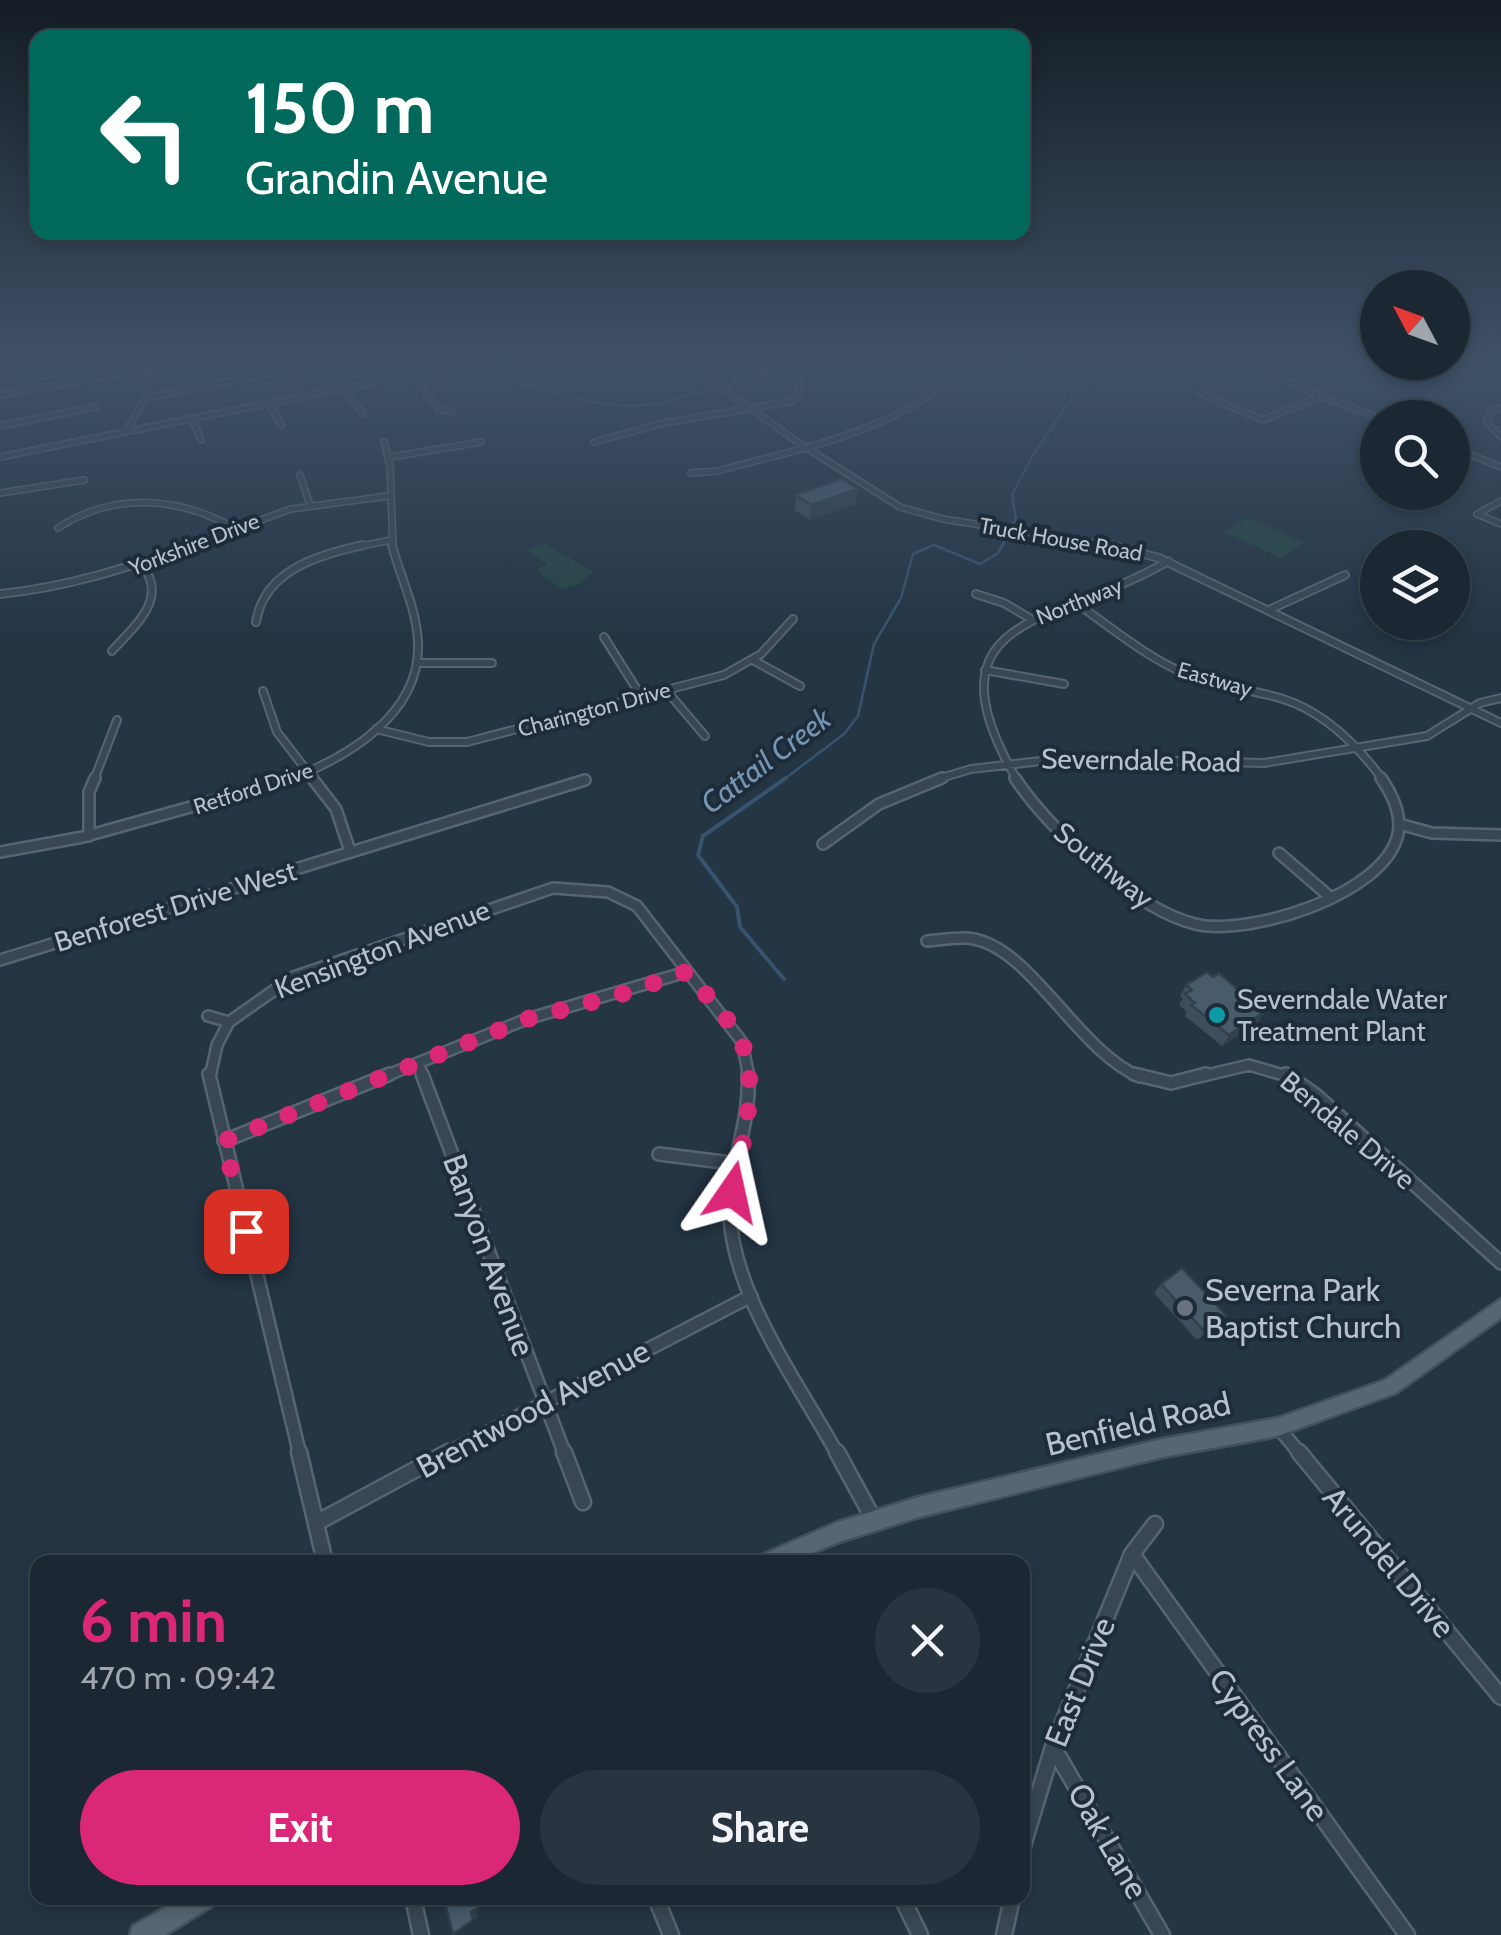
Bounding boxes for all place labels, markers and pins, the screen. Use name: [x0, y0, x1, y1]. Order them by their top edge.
place label: Severndale Water Treatment Plant: [1237, 982, 1447, 1048]
marker: Severndale Water Treatment Plant: [1206, 1004, 1228, 1026]
pin: [204, 1189, 289, 1274]
place label: Severna Park Baptist Church: [1205, 1270, 1401, 1346]
marker: Severna Park Baptist Church: [1174, 1297, 1196, 1319]

